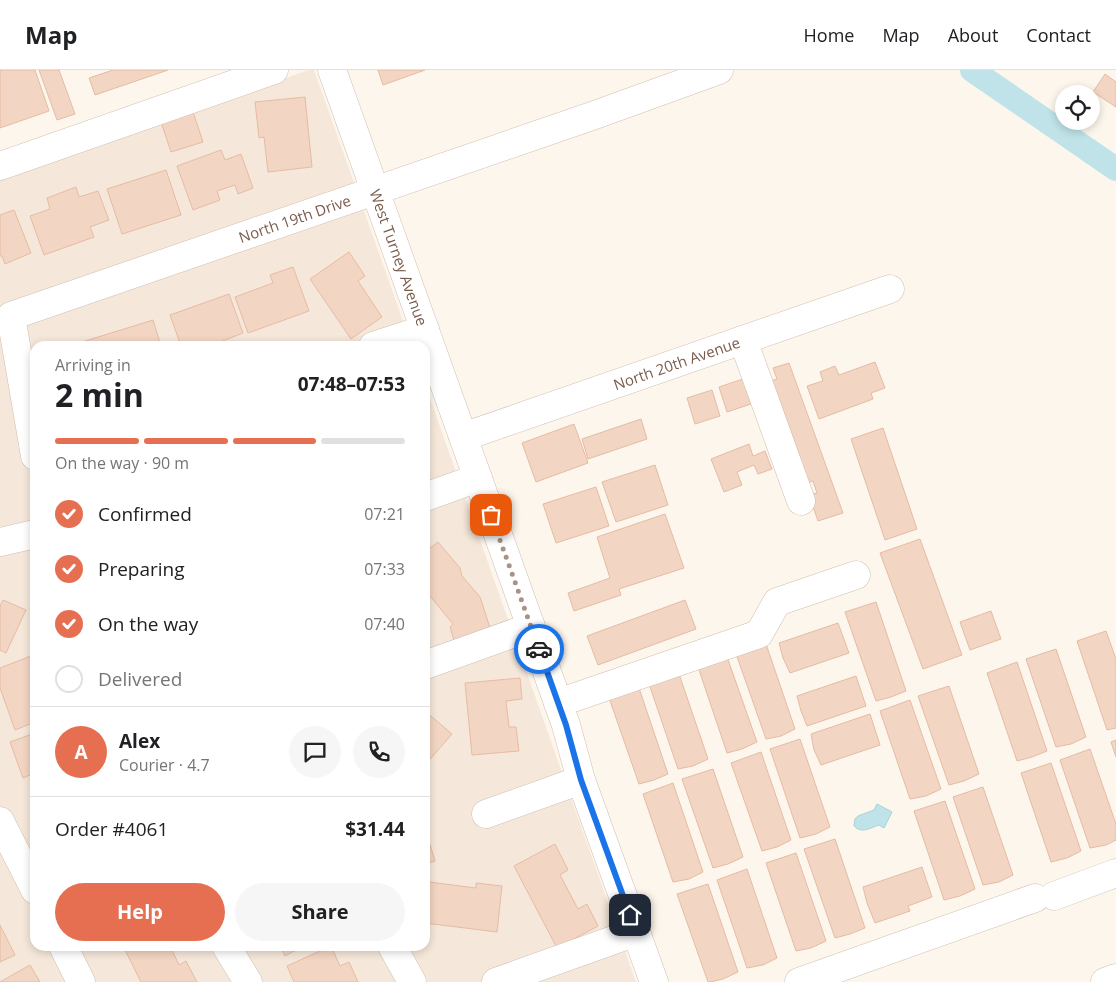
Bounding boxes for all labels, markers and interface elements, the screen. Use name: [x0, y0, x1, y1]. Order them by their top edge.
text: Map: [25, 18, 77, 51]
text: Home: [804, 23, 854, 47]
text: Map: [882, 23, 920, 47]
text: About: [948, 23, 998, 47]
text: Contact: [1026, 23, 1091, 47]
map controls: [1055, 85, 1100, 130]
button: locate: [1055, 85, 1100, 130]
street label: West Turney Avenue: [365, 186, 433, 328]
street label: North 19th Drive: [236, 190, 353, 247]
street label: North 20th Avenue: [611, 332, 743, 394]
text: Arriving in: [55, 354, 131, 376]
text: 07:48–07:53: [298, 371, 405, 397]
text: 2 min: [55, 373, 144, 416]
text: On the way · 90 m: [55, 452, 189, 474]
pin: [470, 494, 512, 536]
icon: check: [55, 500, 83, 528]
text: Confirmed: [98, 501, 192, 527]
icon: bag: [477, 501, 505, 529]
text: 07:21: [364, 503, 405, 525]
icon: check: [55, 555, 83, 583]
text: Preparing: [98, 556, 185, 582]
text: 07:33: [364, 558, 405, 580]
icon: check: [55, 610, 83, 638]
text: On the way: [98, 611, 198, 637]
text: 07:40: [364, 613, 405, 635]
courier: [514, 624, 564, 674]
icon: car: [525, 635, 553, 663]
text: Delivered: [98, 666, 182, 692]
button: chat: [289, 726, 341, 778]
button: phone: [353, 726, 405, 778]
text: Alex: [119, 728, 160, 754]
text: A: [74, 739, 88, 765]
text: Courier · 4.7: [119, 754, 210, 776]
text: Order #4061: [55, 816, 168, 842]
text: $31.44: [345, 816, 405, 842]
button: Help: [55, 883, 225, 941]
button: Share: [235, 883, 405, 941]
pin: [609, 894, 651, 936]
icon: home: [616, 901, 644, 929]

